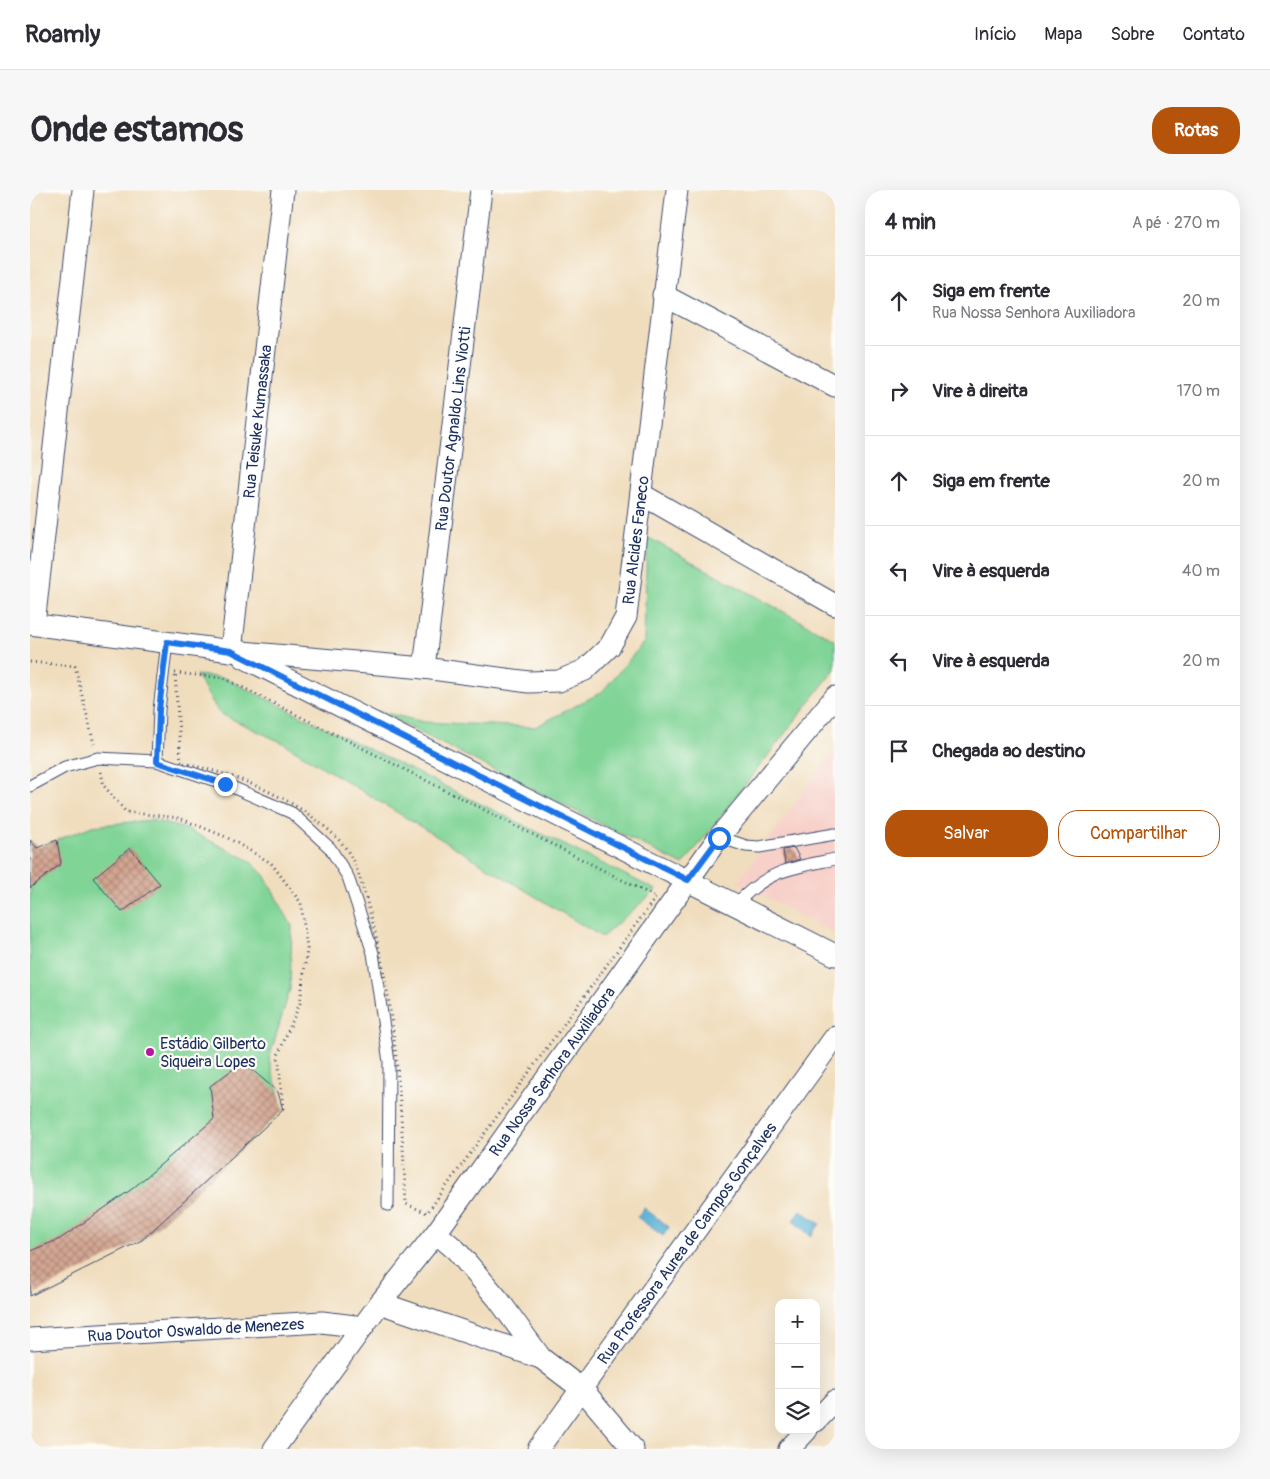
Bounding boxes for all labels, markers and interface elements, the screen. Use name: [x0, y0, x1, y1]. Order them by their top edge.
text: Roamly: [25, 20, 100, 49]
text: Início: [974, 23, 1016, 46]
text: Mapa: [1044, 23, 1082, 46]
text: Sobre: [1110, 23, 1154, 46]
text: Contato: [1182, 23, 1245, 46]
button: Rotas: [1152, 107, 1240, 154]
text: Onde estamos: [30, 108, 243, 152]
text: 4 min: [885, 209, 936, 236]
text: A pé · 270 m: [1132, 213, 1220, 233]
text: Siga em frente: [932, 279, 1050, 303]
icon: ahead: [885, 287, 913, 315]
text: 20 m: [1182, 291, 1220, 311]
text: Rua Nossa Senhora Auxiliadora: [932, 303, 1136, 323]
street label: Rua Doutor Agnaldo Lins Viotti: [431, 325, 476, 532]
street label: Rua Teisuke Kumassaka: [239, 344, 276, 500]
icon: right: [885, 377, 913, 405]
text: Vire à direita: [932, 379, 1028, 403]
text: 170 m: [1177, 381, 1220, 401]
icon: ahead: [885, 467, 913, 495]
text: Siga em frente: [932, 469, 1050, 493]
text: 20 m: [1182, 471, 1220, 491]
street label: Rua Alcides Faneco: [619, 474, 654, 606]
icon: left: [885, 557, 913, 585]
text: Vire à esquerda: [932, 559, 1050, 583]
text: 40 m: [1182, 561, 1220, 581]
icon: left: [885, 647, 913, 675]
text: Vire à esquerda: [932, 649, 1050, 673]
text: 20 m: [1182, 651, 1220, 671]
icon: arrive: [885, 737, 913, 765]
text: Chegada ao destino: [932, 739, 1085, 763]
route end: [214, 773, 237, 796]
button: Salvar: [885, 810, 1048, 857]
button: Compartilhar: [1058, 810, 1220, 857]
route start: [708, 827, 731, 850]
street label: Rua Nossa Senhora Auxiliadora: [485, 983, 620, 1160]
place label: Estádio Gilberto Siqueira Lopes: [160, 1034, 266, 1072]
marker: Estádio Gilberto Siqueira Lopes: [144, 1046, 156, 1058]
street label: Rua Professora Aurea de Campos Gonçalves: [593, 1119, 781, 1368]
map controls: [775, 1299, 820, 1434]
button: +: [775, 1299, 820, 1344]
street label: Rua Doutor Oswaldo de Menezes: [87, 1314, 305, 1347]
button: −: [775, 1344, 820, 1389]
button: layers: [775, 1389, 820, 1434]

